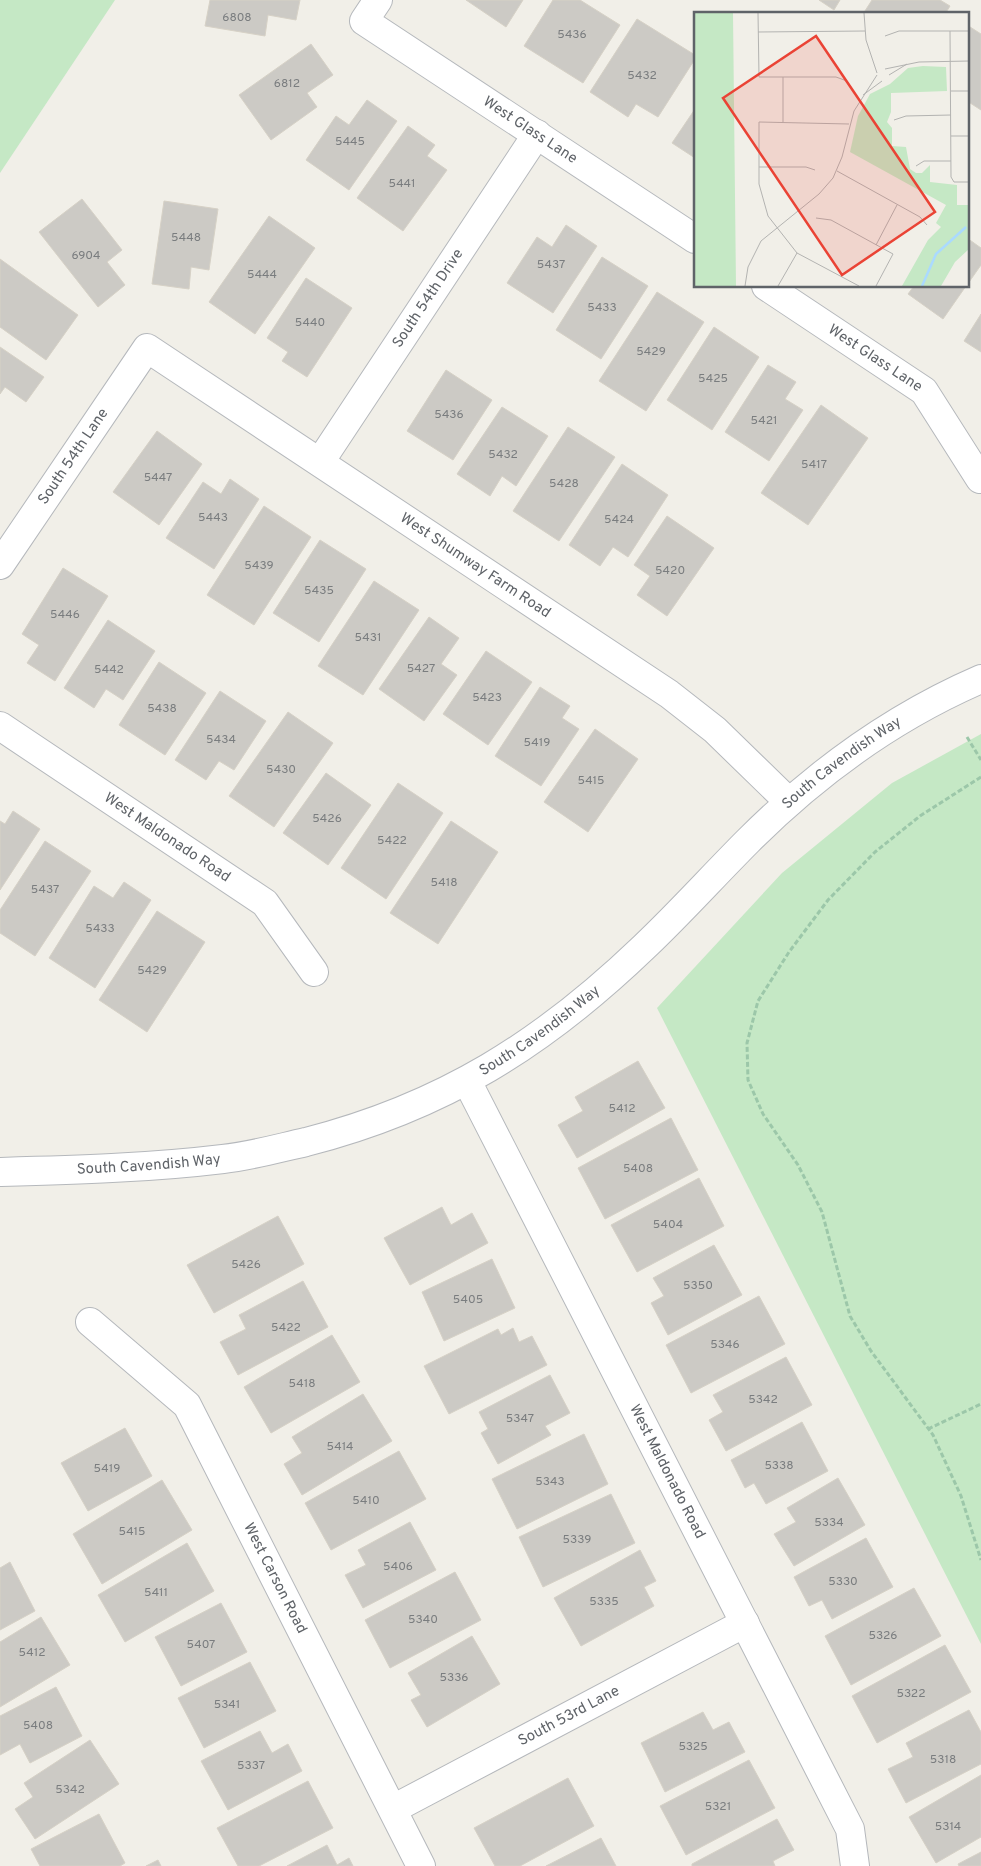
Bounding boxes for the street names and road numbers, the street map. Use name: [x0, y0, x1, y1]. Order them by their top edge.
street label: West Glass Lane: [479, 92, 581, 168]
street label: South 54th Drive: [389, 245, 468, 352]
street label: West Glass Lane: [824, 320, 926, 397]
street label: South 54th Lane: [34, 405, 113, 508]
street label: West Shumway Farm Road: [396, 509, 554, 622]
street label: South Cavendish Way: [778, 713, 905, 814]
street label: West Maldonado Road: [100, 789, 234, 887]
street label: South Cavendish Way: [476, 982, 604, 1080]
street label: South Cavendish Way: [77, 1150, 222, 1179]
street label: West Maldonado Road: [625, 1401, 709, 1542]
street label: West Carson Road: [239, 1520, 311, 1637]
street label: South 53rd Lane: [515, 1681, 623, 1751]

